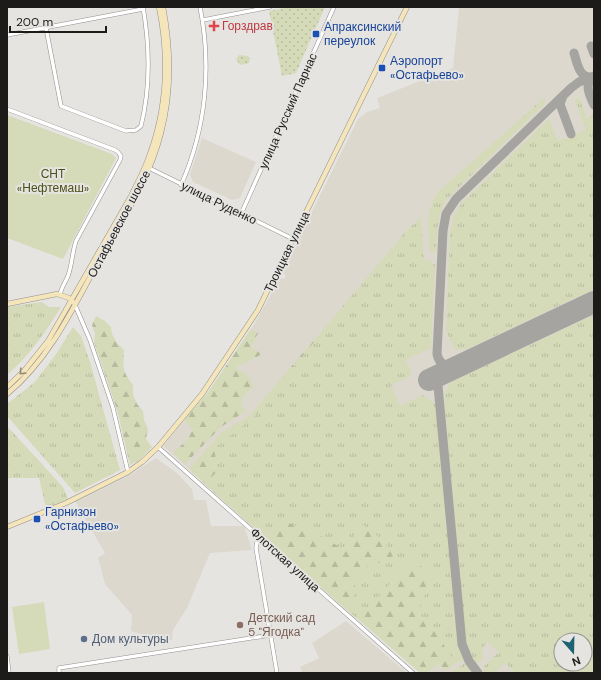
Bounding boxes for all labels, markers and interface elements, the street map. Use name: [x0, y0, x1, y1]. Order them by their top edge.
scale bar: [10, 8, 106, 34]
text: 200 m: [16, 14, 53, 30]
place label: Горздрав: [222, 18, 273, 34]
place label: Апраксинский переулок: [324, 19, 401, 49]
marker: Горздрав: [209, 21, 219, 31]
marker: Апраксинский переулок: [311, 29, 321, 39]
street label: улица Русский Парнас: [255, 51, 321, 171]
place label: Аэропорт «Остафьево»: [390, 53, 464, 83]
marker: Аэропорт «Остафьево»: [377, 63, 387, 73]
park label: СНТ «Нефтемаш»: [17, 166, 89, 196]
street label: Остафьевское шоссе: [84, 167, 154, 280]
street label: улица Руденко: [179, 178, 260, 228]
street label: Троицкая улица: [260, 208, 314, 295]
one-way arrow: [19, 367, 27, 375]
place label: Гарнизон «Остафьево»: [45, 504, 119, 534]
marker: Гарнизон «Остафьево»: [32, 514, 42, 524]
street label: Флотская улица: [247, 524, 323, 596]
place label: Детский сад 5 "Ягодка": [248, 610, 315, 640]
marker: Детский сад 5 "Ягодка": [235, 620, 245, 630]
place label: Дом культуры: [92, 631, 169, 647]
north arrow: [553, 632, 593, 672]
marker: Дом культуры: [79, 634, 89, 644]
text: N: [570, 653, 583, 669]

